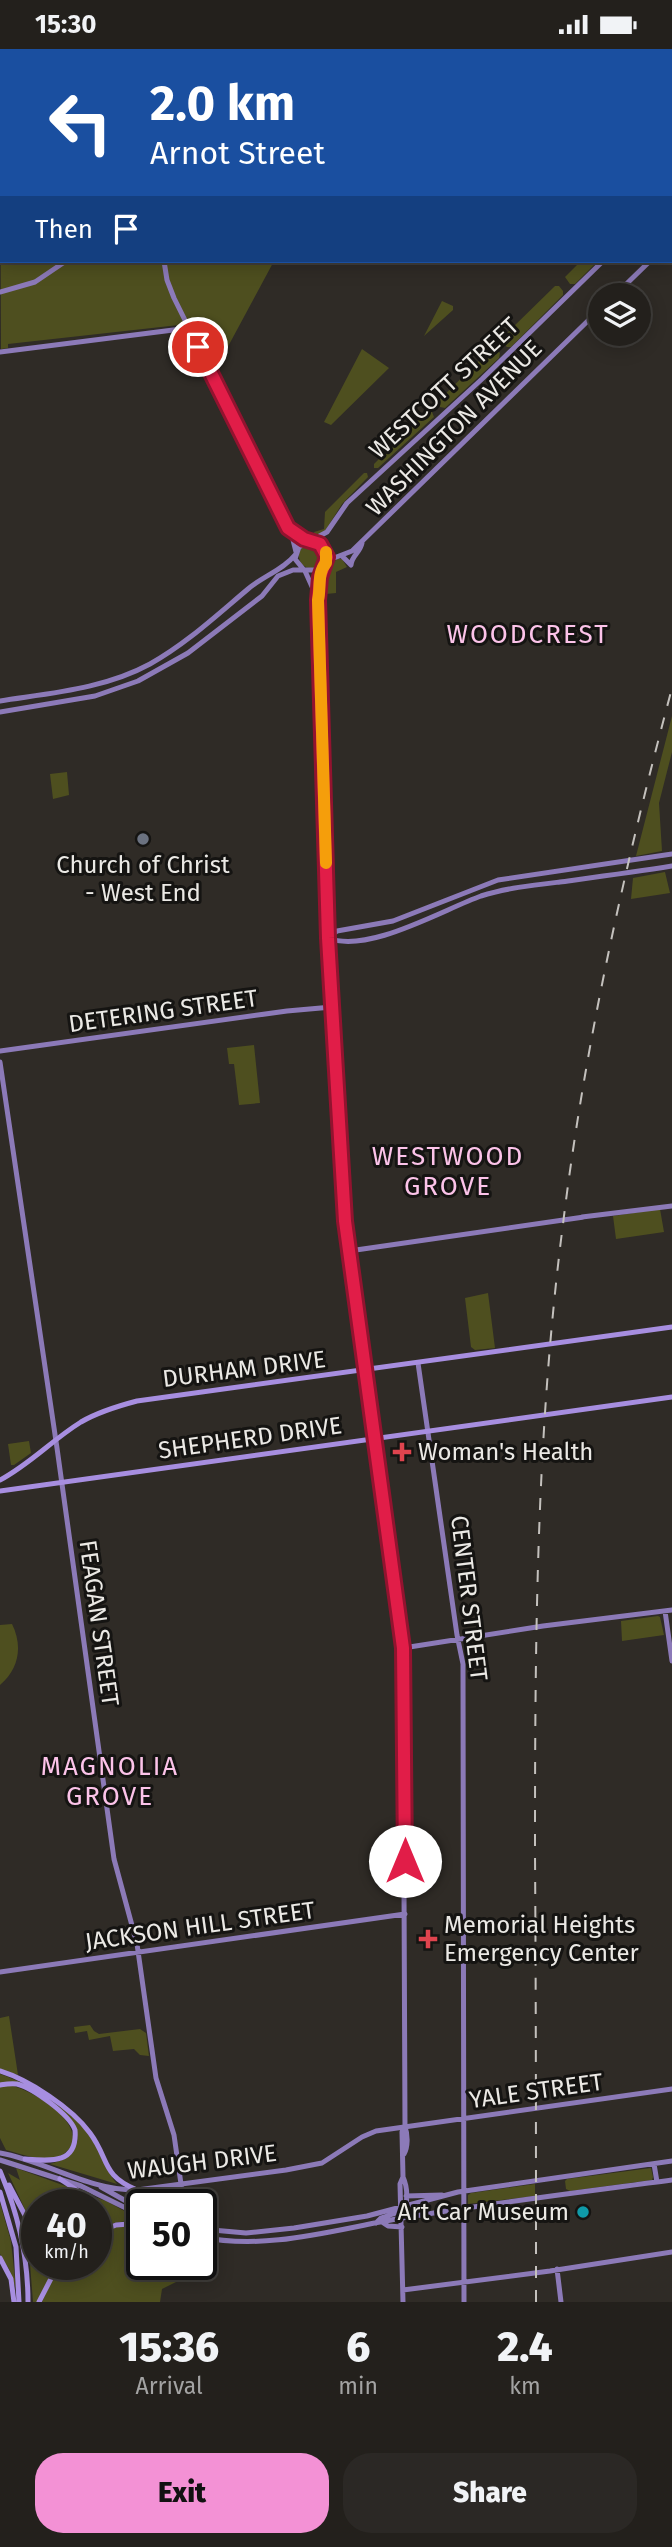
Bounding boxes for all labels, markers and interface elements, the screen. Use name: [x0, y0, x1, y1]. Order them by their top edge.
text: 15:30: [35, 9, 96, 40]
text: 2.0 km: [150, 74, 295, 133]
icon: left: [35, 77, 126, 168]
text: Arnot Street: [150, 134, 325, 172]
icon: arrive: [107, 210, 145, 248]
text: Then: [35, 214, 93, 245]
map controls: [588, 283, 651, 346]
button: layers: [588, 283, 651, 346]
street label: WESTCOTT STREET: [364, 311, 525, 464]
pin: [168, 317, 228, 377]
icon: arrive: [179, 328, 217, 366]
street label: WASHINGTON AVENUE: [360, 334, 548, 522]
district label: WOODCREST: [446, 619, 610, 650]
marker: Church of Christ - West End: [135, 831, 151, 847]
place label: Church of Christ - West End: [56, 851, 230, 907]
street label: DETERING STREET: [67, 984, 260, 1038]
district label: WESTWOOD GROVE: [372, 1141, 524, 1202]
street label: DURHAM DRIVE: [161, 1345, 327, 1393]
street label: SHEPHERD DRIVE: [156, 1411, 344, 1465]
place label: Woman's Health: [418, 1438, 593, 1466]
marker: Woman's Health: [392, 1442, 412, 1462]
street label: CENTER STREET: [445, 1514, 493, 1683]
street label: FEAGAN STREET: [73, 1538, 125, 1708]
district label: MAGNOLIA GROVE: [41, 1751, 179, 1812]
position arrow: [368, 1824, 442, 1898]
street label: JACKSON HILL STREET: [83, 1896, 317, 1956]
place label: Memorial Heights Emergency Center: [444, 1911, 640, 1967]
marker: Memorial Heights Emergency Center: [418, 1929, 438, 1949]
street label: YALE STREET: [467, 2068, 605, 2114]
street label: WAUGH DRIVE: [126, 2139, 278, 2185]
speed limit sign: 50: [126, 2189, 217, 2280]
place label: Art Car Museum: [398, 2198, 569, 2226]
text: 40: [46, 2204, 87, 2246]
marker: Art Car Museum: [575, 2204, 591, 2220]
text: km/h: [44, 2241, 89, 2263]
text: 15:36: [119, 2322, 219, 2372]
text: 6: [346, 2322, 370, 2372]
text: 2.4: [497, 2322, 553, 2372]
text: Arrival: [135, 2372, 203, 2400]
text: min: [338, 2372, 378, 2400]
text: km: [509, 2372, 541, 2400]
button: Exit: [35, 2453, 329, 2533]
button: Share: [343, 2453, 637, 2533]

